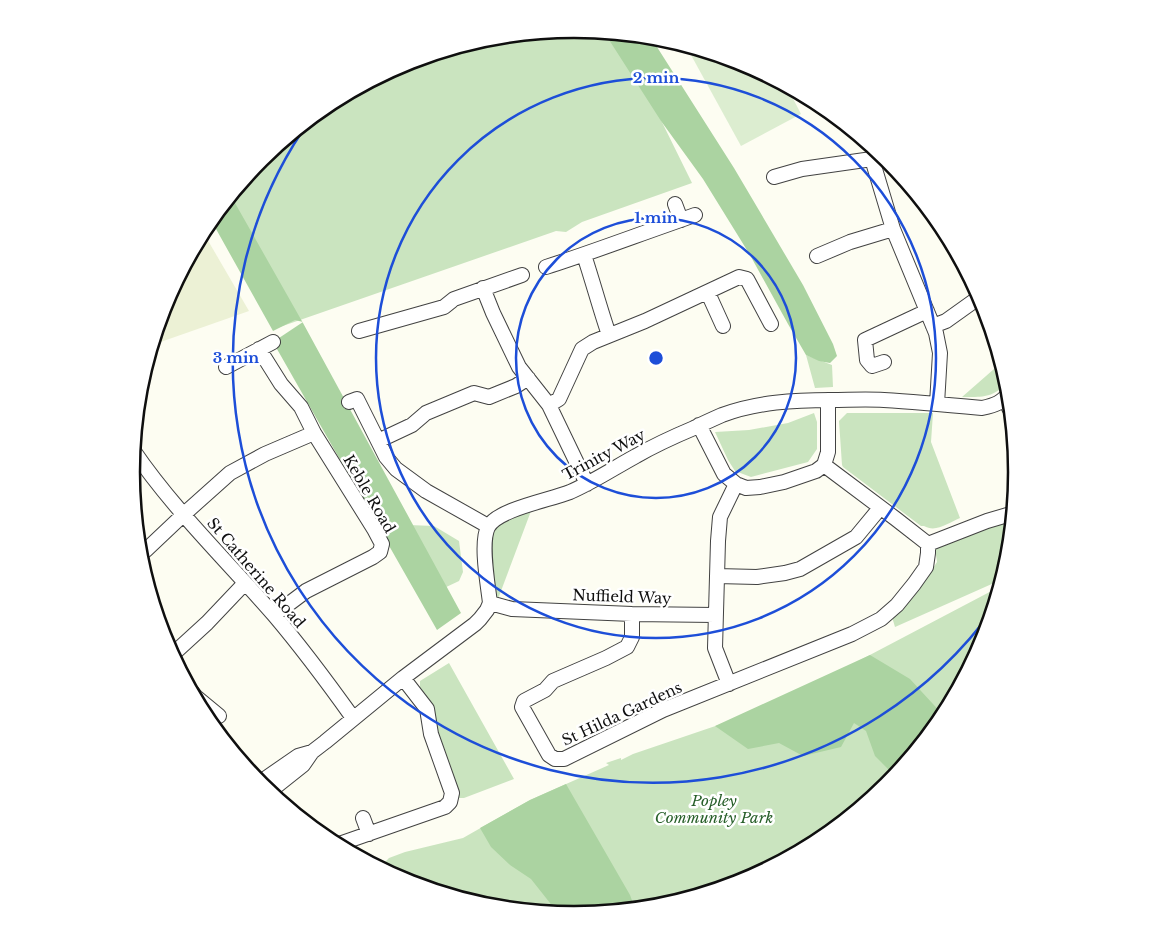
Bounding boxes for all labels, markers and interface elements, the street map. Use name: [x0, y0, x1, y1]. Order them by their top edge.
text: 2 min: [633, 68, 679, 87]
text: 1 min: [634, 208, 678, 227]
text: 3 min: [213, 348, 259, 367]
centre of rings: [647, 349, 665, 367]
street label: Trinity Way: [559, 425, 649, 484]
street label: Keble Road: [339, 451, 400, 536]
street label: St Catherine Road: [203, 514, 309, 632]
street label: Nuffield Way: [572, 585, 672, 608]
street label: St Hilda Gardens: [559, 677, 685, 750]
park label: Popley Community Park: [655, 791, 773, 827]

